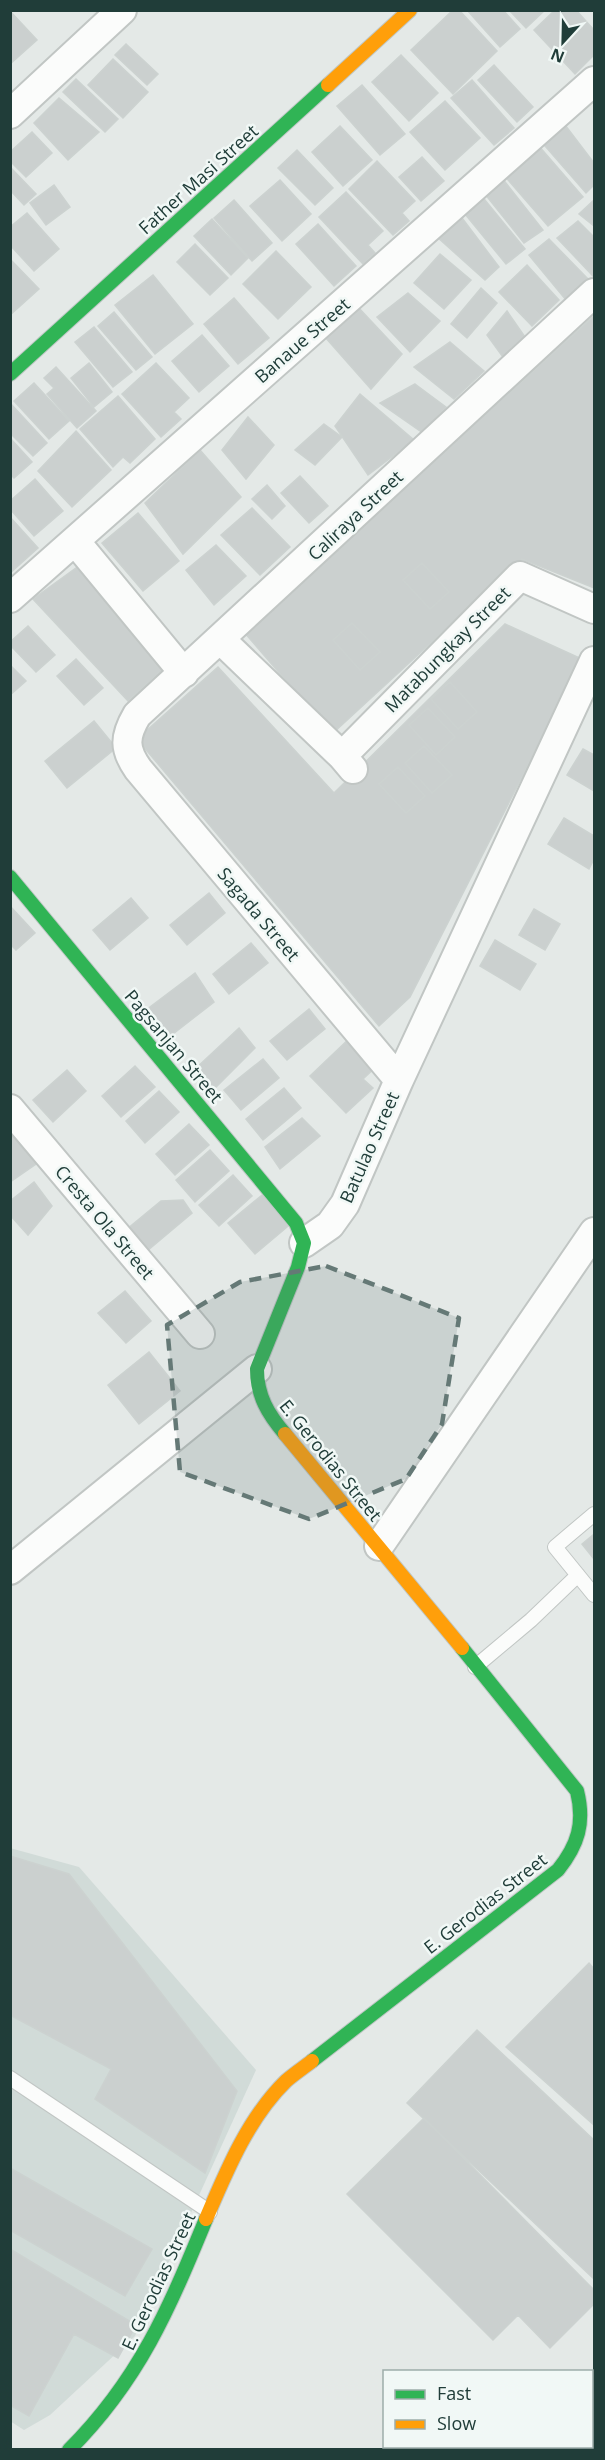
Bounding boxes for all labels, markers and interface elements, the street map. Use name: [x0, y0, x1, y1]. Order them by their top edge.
north arrow: [533, 12, 593, 72]
text: N: [547, 43, 568, 69]
street label: Father Masi Street: [133, 119, 263, 239]
street label: Banaue Street: [249, 292, 355, 388]
street label: Caliraya Street: [302, 465, 408, 565]
street label: Matabungkay Street: [379, 581, 515, 717]
street label: Sagada Street: [213, 862, 305, 966]
street label: Pagsanjan Street: [120, 984, 228, 1108]
street label: Batulao Street: [334, 1088, 404, 1206]
street label: Cresta Ola Street: [50, 1160, 160, 1284]
street label: E. Gerodias Street: [275, 1394, 387, 1526]
street label: E. Gerodias Street: [419, 1847, 551, 1959]
street label: E. Gerodias Street: [115, 2208, 201, 2354]
legend: [383, 2370, 593, 2448]
text: Fast: [437, 2381, 471, 2405]
text: Slow: [437, 2411, 476, 2435]

